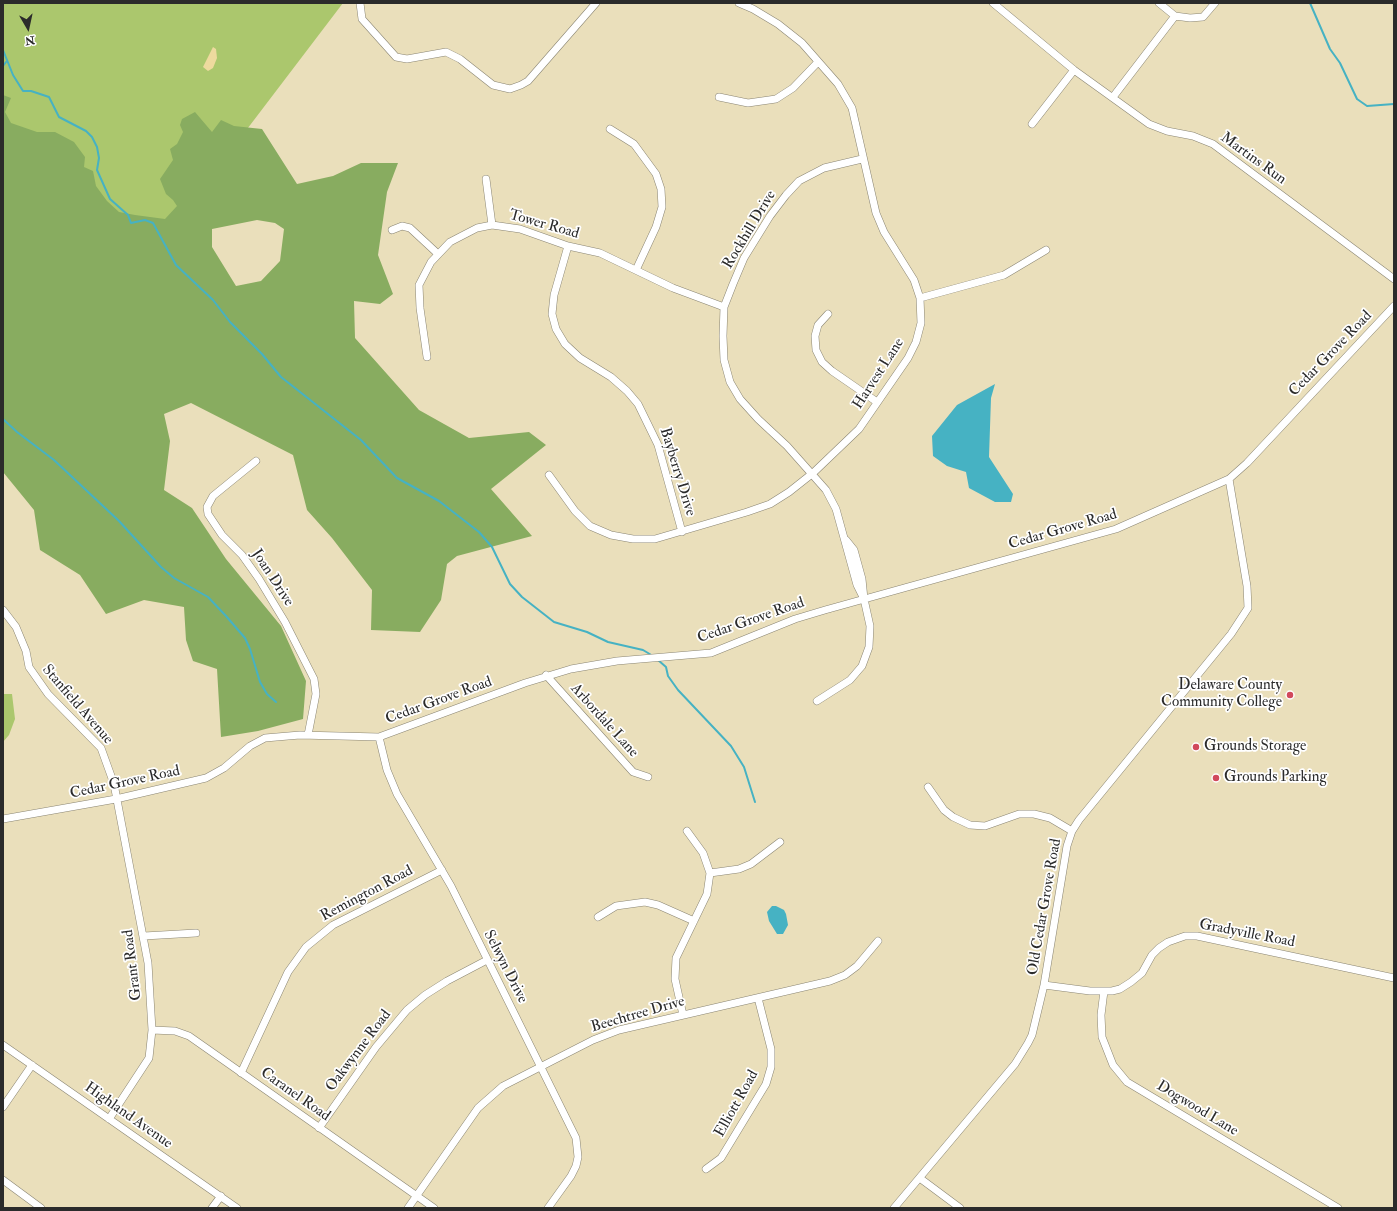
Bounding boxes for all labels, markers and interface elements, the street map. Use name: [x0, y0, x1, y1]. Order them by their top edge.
north arrow: [8, 8, 48, 48]
text: N: [24, 33, 36, 48]
street label: Martins Run: [1217, 129, 1289, 189]
street label: Rockhill Drive: [720, 188, 780, 272]
street label: Tower Road: [507, 206, 581, 244]
street label: Cedar Grove Road: [1286, 307, 1376, 401]
street label: Harvest Lane: [849, 335, 909, 413]
street label: Bayberry Drive: [655, 426, 699, 518]
street label: Cedar Grove Road: [1007, 506, 1119, 554]
street label: Joan Drive: [247, 546, 297, 610]
street label: Cedar Grove Road: [695, 594, 807, 648]
street label: Stanfield Avenue: [38, 662, 116, 748]
street label: Cedar Grove Road: [383, 673, 495, 729]
place label: Delaware County Community College: [1161, 677, 1282, 712]
street label: Arbordale Lane: [566, 680, 642, 762]
marker: Delaware County Community College: [1285, 690, 1295, 700]
place label: Grounds Storage: [1204, 738, 1306, 756]
marker: Grounds Storage: [1191, 742, 1201, 752]
street label: Cedar Grove Road: [68, 763, 182, 803]
place label: Grounds Parking: [1224, 769, 1327, 787]
marker: Grounds Parking: [1211, 773, 1221, 783]
street label: Old Cedar Grove Road: [1024, 837, 1066, 977]
street label: Remington Road: [318, 862, 416, 926]
street label: Gradyville Road: [1198, 916, 1296, 952]
street label: Grant Road: [120, 928, 146, 1002]
street label: Selwyn Drive: [479, 928, 531, 1006]
street label: Beechtree Drive: [589, 993, 687, 1037]
street label: Oakwynne Road: [322, 1007, 396, 1095]
street label: Caranel Road: [257, 1064, 333, 1126]
street label: Elliott Road: [711, 1067, 763, 1141]
street label: Dogwood Lane: [1153, 1078, 1241, 1140]
street label: Highland Avenue: [81, 1079, 175, 1153]

